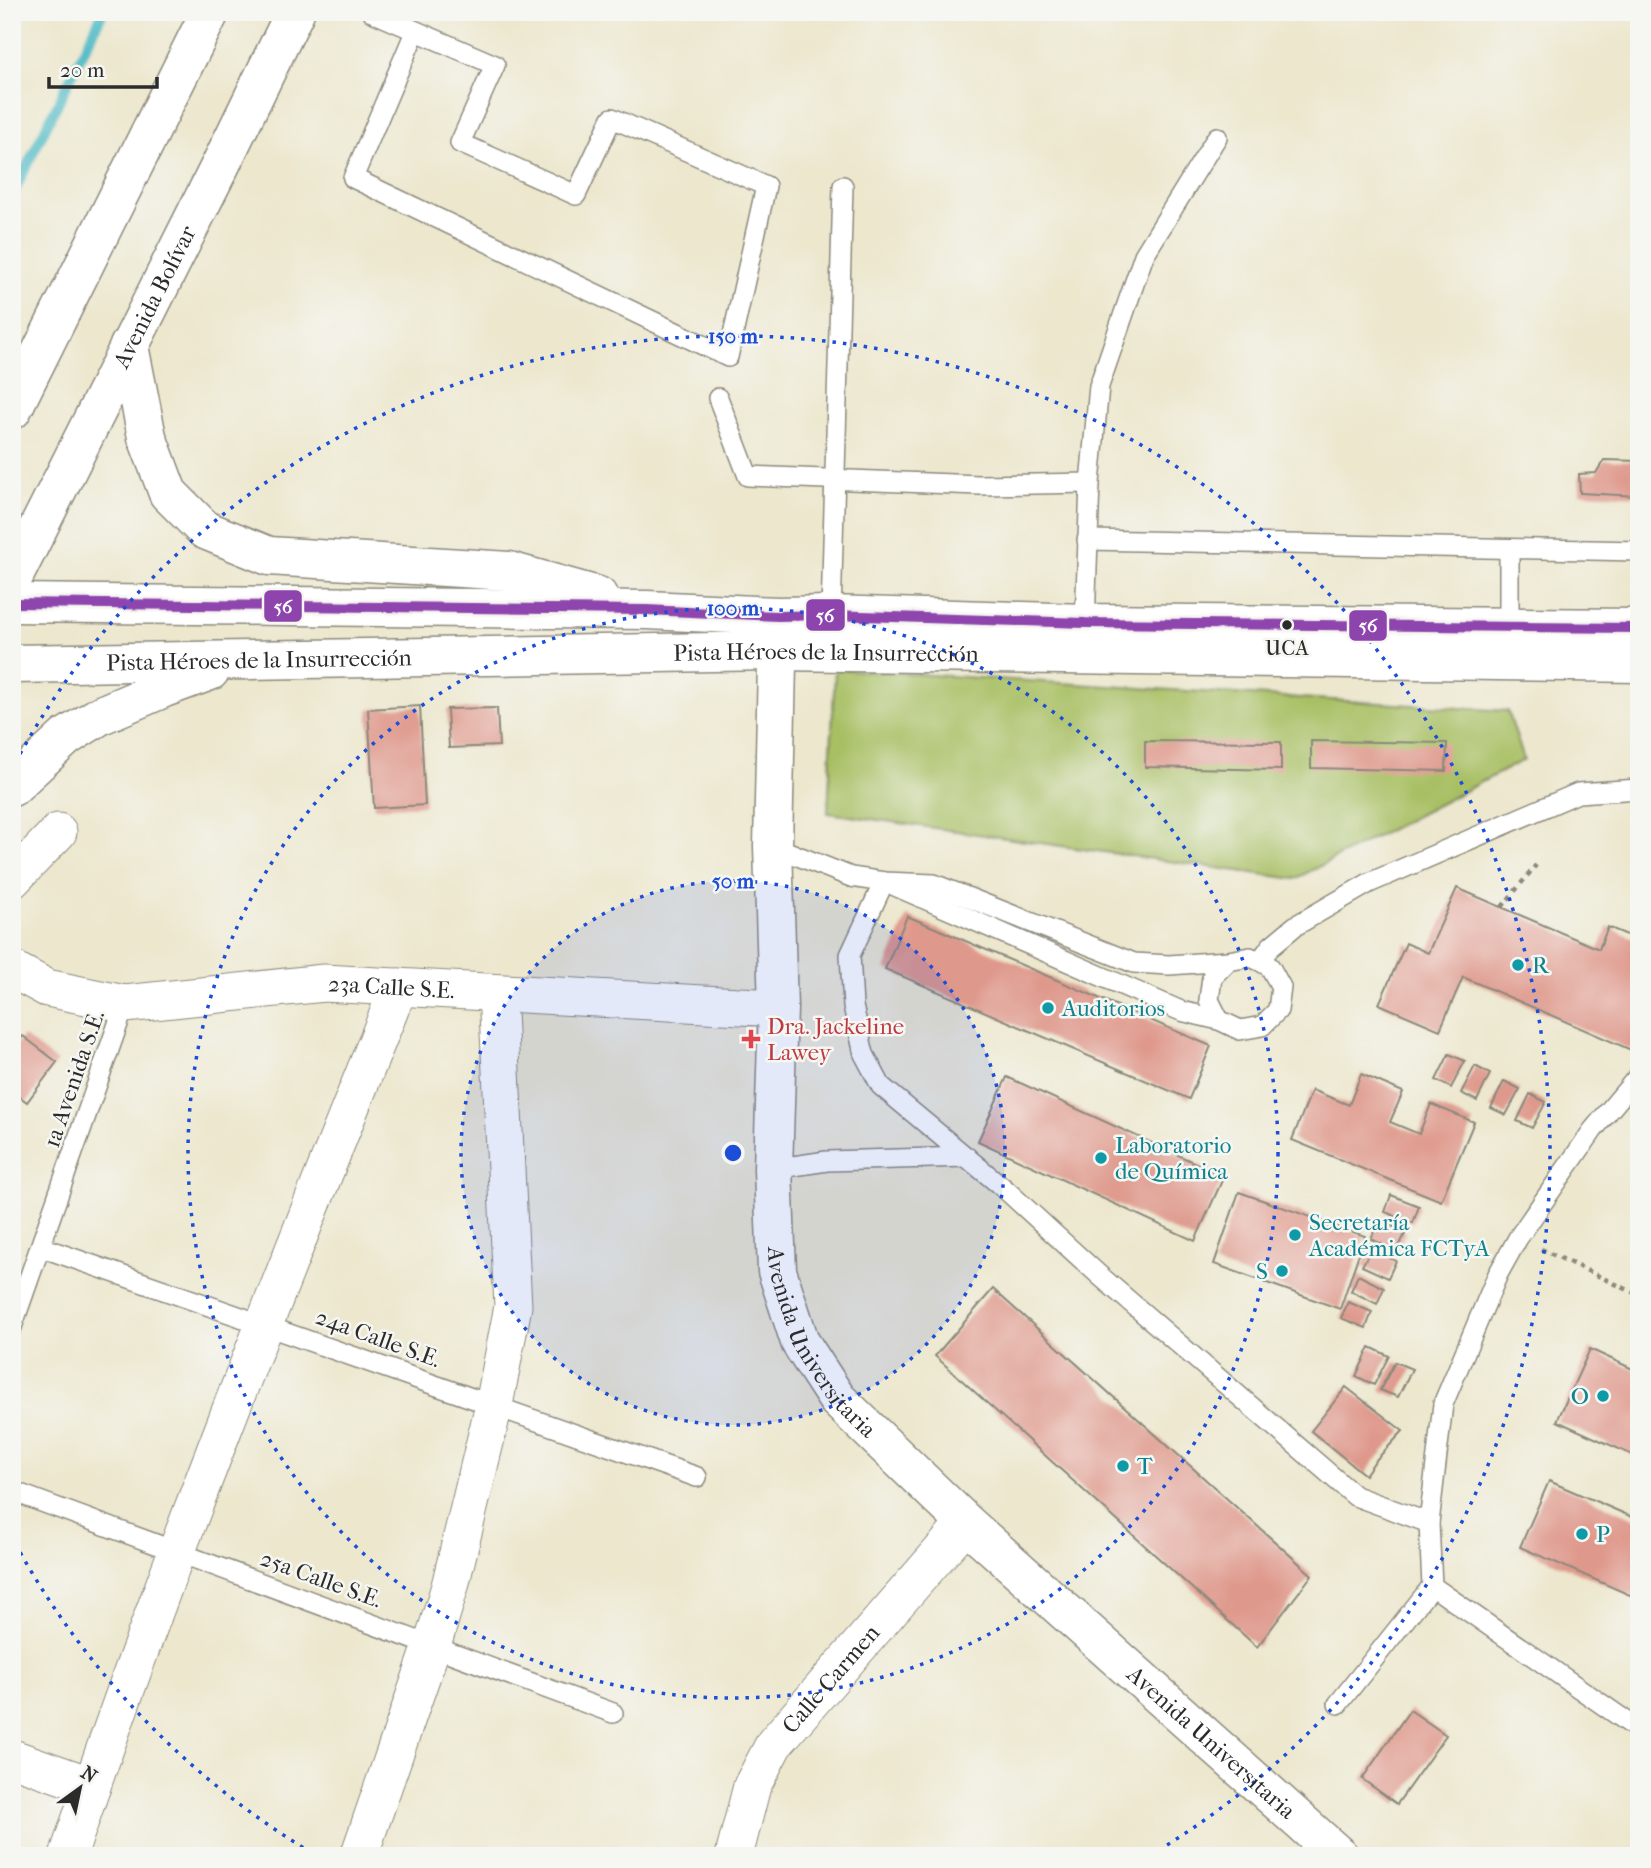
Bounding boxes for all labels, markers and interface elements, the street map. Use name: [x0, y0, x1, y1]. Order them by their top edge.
scale bar: [49, 46, 158, 90]
text: 20 m: [60, 58, 105, 82]
street label: Avenida Bolívar: [107, 221, 201, 373]
text: 150 m: [708, 324, 759, 348]
line badge: 56: [263, 589, 303, 623]
text: 56: [274, 596, 293, 618]
text: 100 m: [707, 596, 760, 620]
line badge: 56: [805, 598, 846, 632]
text: 56: [816, 605, 835, 627]
line badge: 56: [1348, 609, 1388, 642]
text: 56: [1359, 615, 1378, 637]
marker: UCA: [1280, 618, 1294, 632]
place label: UCA: [1265, 636, 1309, 660]
street label: Pista Héroes de la Insurrección: [673, 637, 980, 667]
street label: Pista Héroes de la Insurrección: [106, 644, 413, 676]
text: 50 m: [712, 869, 755, 893]
place label: R: [1532, 952, 1550, 979]
marker: R: [1510, 957, 1526, 973]
street label: 23a Calle S.E.: [327, 970, 455, 1004]
place label: Auditorios: [1061, 995, 1165, 1022]
marker: Auditorios: [1040, 1000, 1056, 1016]
street label: 1a Avenida S.E.: [38, 1007, 110, 1151]
place label: Dra. Jackeline Lawey: [767, 1013, 904, 1066]
marker: Dra. Jackeline Lawey: [741, 1029, 761, 1049]
place label: Laboratorio de Química: [1115, 1132, 1231, 1185]
centre of rings: [721, 1141, 745, 1165]
marker: Laboratorio de Química: [1093, 1150, 1109, 1166]
place label: Secretaría Académica FCTyA: [1308, 1209, 1491, 1262]
marker: Secretaría Académica FCTyA: [1287, 1227, 1303, 1243]
street label: Avenida Universitaria: [763, 1245, 882, 1443]
place label: S: [1256, 1258, 1268, 1285]
marker: S: [1274, 1263, 1290, 1279]
street label: 24a Calle S.E.: [312, 1303, 444, 1373]
place label: O: [1571, 1383, 1589, 1410]
marker: O: [1595, 1388, 1611, 1404]
place label: T: [1137, 1453, 1153, 1480]
marker: T: [1115, 1458, 1131, 1474]
place label: P: [1596, 1521, 1610, 1548]
marker: P: [1574, 1526, 1590, 1542]
street label: 25a Calle S.E.: [257, 1545, 385, 1613]
street label: Calle Carmen: [776, 1619, 885, 1739]
street label: Avenida Universitaria: [1121, 1660, 1301, 1825]
north arrow: [46, 1752, 116, 1822]
text: N: [77, 1761, 101, 1788]

